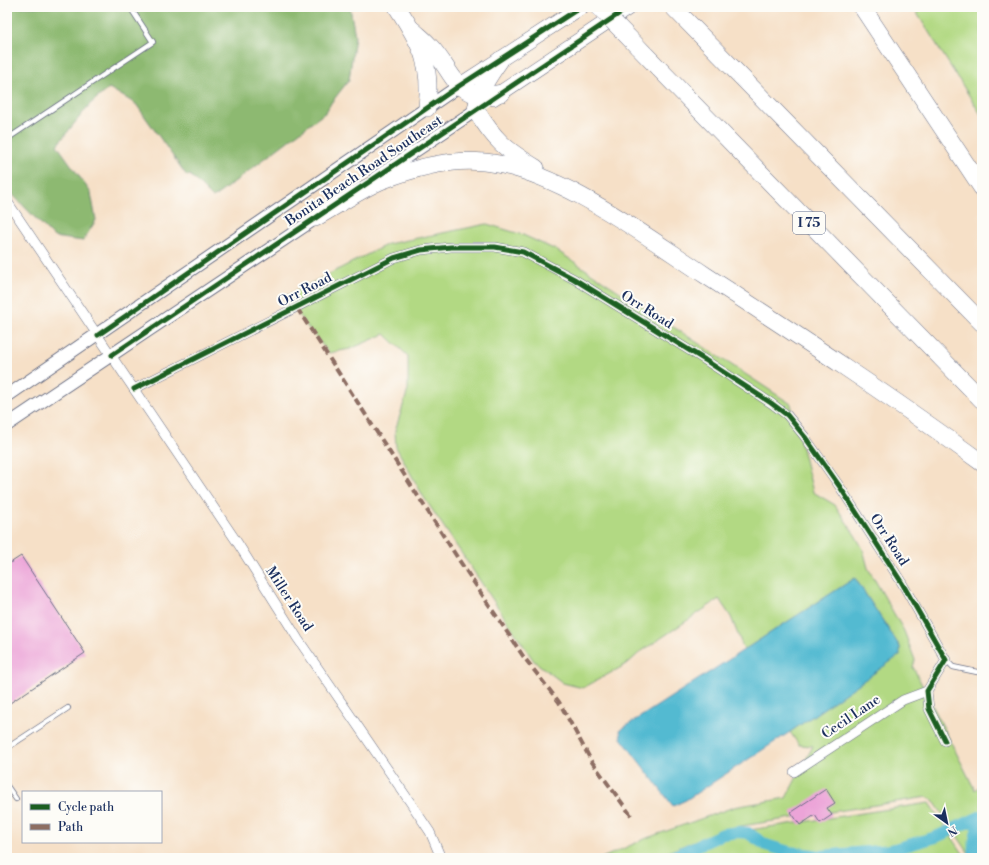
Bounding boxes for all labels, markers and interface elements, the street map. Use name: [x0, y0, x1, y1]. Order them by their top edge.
street label: Bonita Beach Road Southeast: [281, 112, 446, 231]
road number: I 75: [793, 212, 825, 234]
street label: Orr Road: [275, 269, 335, 311]
street label: Orr Road: [617, 287, 677, 333]
street label: Orr Road: [865, 510, 913, 570]
street label: Miller Road: [261, 563, 317, 635]
street label: Cecil Lane: [818, 691, 884, 743]
legend: [22, 791, 162, 843]
text: Cycle path: [58, 800, 114, 815]
north arrow: [927, 803, 967, 843]
text: Path: [58, 820, 83, 835]
text: N: [944, 822, 959, 839]

